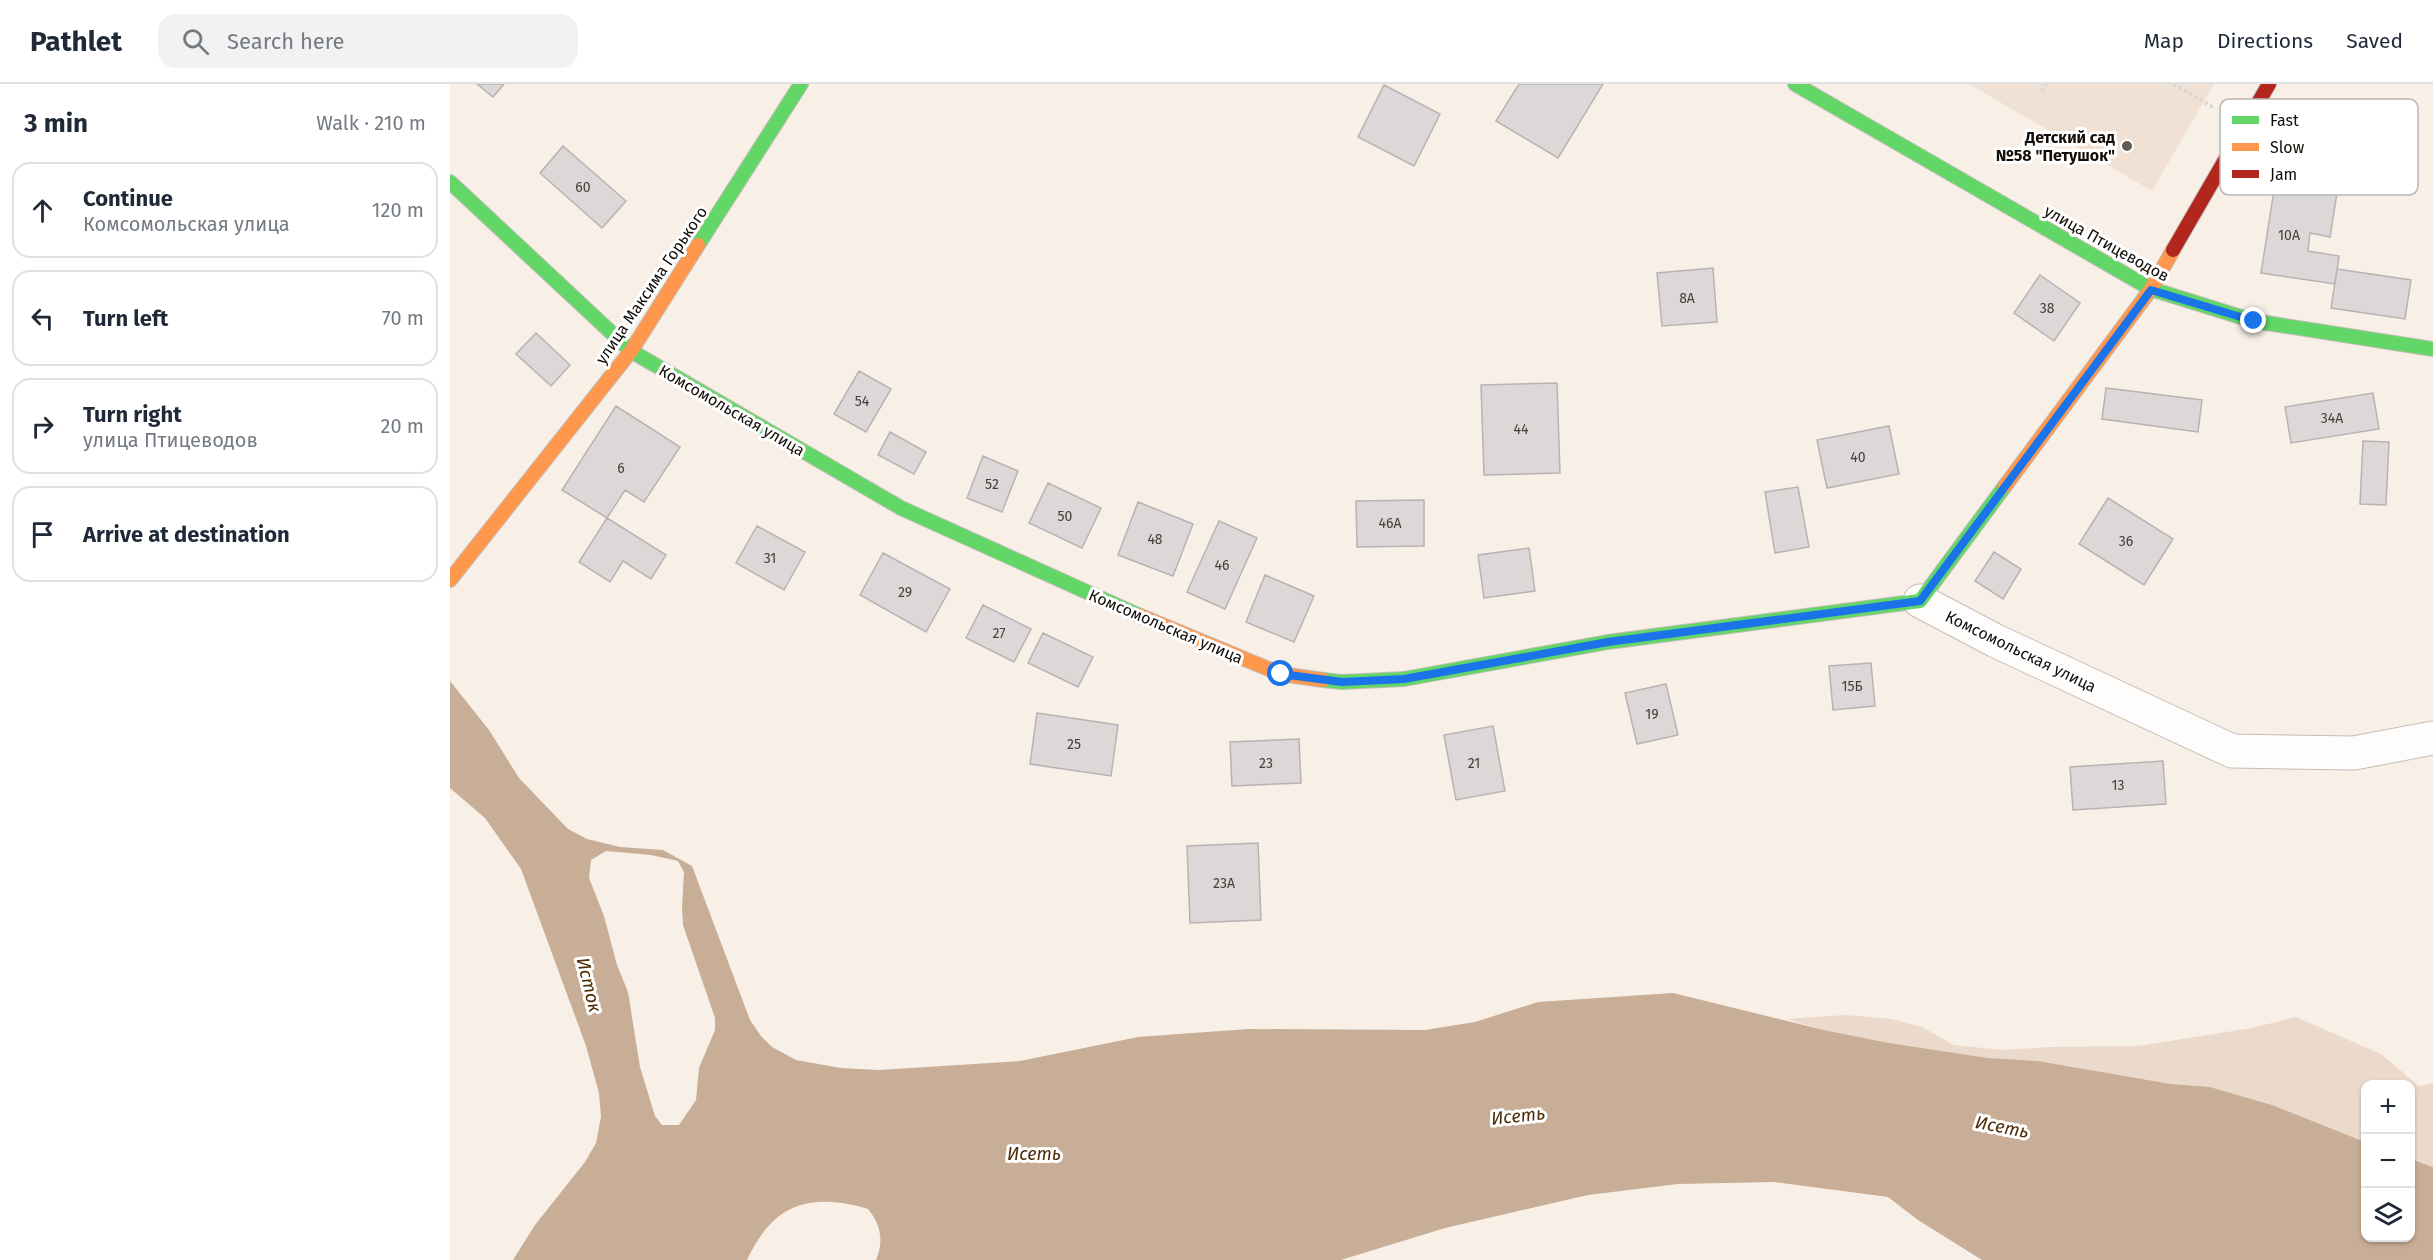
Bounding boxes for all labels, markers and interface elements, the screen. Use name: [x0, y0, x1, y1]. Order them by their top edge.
search box: [158, 14, 578, 68]
text: Pathlet: [30, 25, 122, 58]
icon: search: [179, 25, 212, 58]
text: Search here: [227, 28, 345, 55]
text: Map: [2144, 28, 2184, 54]
text: Directions: [2217, 28, 2313, 54]
text: Saved: [2346, 28, 2403, 54]
legend: [2220, 99, 2418, 195]
text: 3 min: [24, 108, 88, 139]
text: Walk · 210 m: [316, 111, 426, 135]
text: Fast: [2270, 111, 2299, 130]
place label: Детский сад №58 "Петушок": [1996, 128, 2115, 165]
text: Slow: [2270, 138, 2305, 157]
marker: Детский сад №58 "Петушок": [2120, 139, 2134, 153]
text: Jam: [2270, 165, 2297, 184]
house number: 60: [575, 179, 591, 196]
text: Continue: [83, 185, 173, 212]
icon: ahead: [26, 194, 59, 227]
text: 120 m: [372, 198, 424, 222]
street label: улица Птицеводов: [2041, 201, 2172, 286]
street label: улица Максима Горького: [592, 203, 711, 368]
text: Комсомольская улица: [83, 212, 290, 236]
house number: 10А: [2278, 227, 2300, 244]
house number: 8А: [1679, 290, 1695, 307]
house number: 38: [2040, 300, 2055, 317]
icon: left: [26, 302, 59, 335]
text: Turn left: [83, 305, 168, 332]
text: 70 m: [382, 306, 424, 330]
route end: [2240, 307, 2266, 333]
street label: Комсомольская улица: [655, 361, 808, 460]
house number: 54: [855, 393, 870, 410]
text: Turn right: [83, 401, 182, 428]
icon: right: [26, 410, 59, 443]
house number: 34А: [2321, 410, 2343, 427]
text: 20 m: [381, 414, 424, 438]
house number: 44: [1514, 421, 1529, 438]
text: улица Птицеводов: [83, 428, 258, 452]
house number: 40: [1850, 449, 1866, 466]
house number: 6: [617, 460, 625, 477]
house number: 52: [985, 476, 999, 493]
house number: 50: [1058, 508, 1073, 525]
house number: 46А: [1379, 515, 1401, 532]
icon: arrive: [26, 518, 59, 551]
text: Arrive at destination: [83, 521, 290, 548]
house number: 48: [1147, 531, 1163, 548]
house number: 36: [2119, 533, 2133, 550]
house number: 31: [764, 550, 776, 567]
house number: 46: [1215, 557, 1229, 574]
house number: 29: [898, 584, 912, 601]
street label: Комсомольская улица: [1086, 585, 1246, 668]
street label: Комсомольская улица: [1942, 607, 2099, 696]
house number: 27: [992, 625, 1006, 642]
route start: [1267, 660, 1293, 686]
house number: 15Б: [1841, 678, 1863, 695]
house number: 19: [1645, 706, 1659, 723]
house number: 25: [1067, 736, 1081, 753]
house number: 23: [1259, 755, 1273, 772]
house number: 21: [1468, 755, 1480, 772]
house number: 13: [2111, 777, 2125, 794]
house number: 23А: [1213, 875, 1235, 892]
water label: Исток: [572, 955, 607, 1015]
map controls: [2361, 1080, 2415, 1242]
button: +: [2361, 1080, 2415, 1134]
water label: Исеть: [1490, 1102, 1546, 1130]
water label: Исеть: [1973, 1111, 2031, 1143]
button: −: [2361, 1134, 2415, 1188]
water label: Исеть: [1007, 1143, 1061, 1165]
button: layers: [2361, 1188, 2415, 1242]

